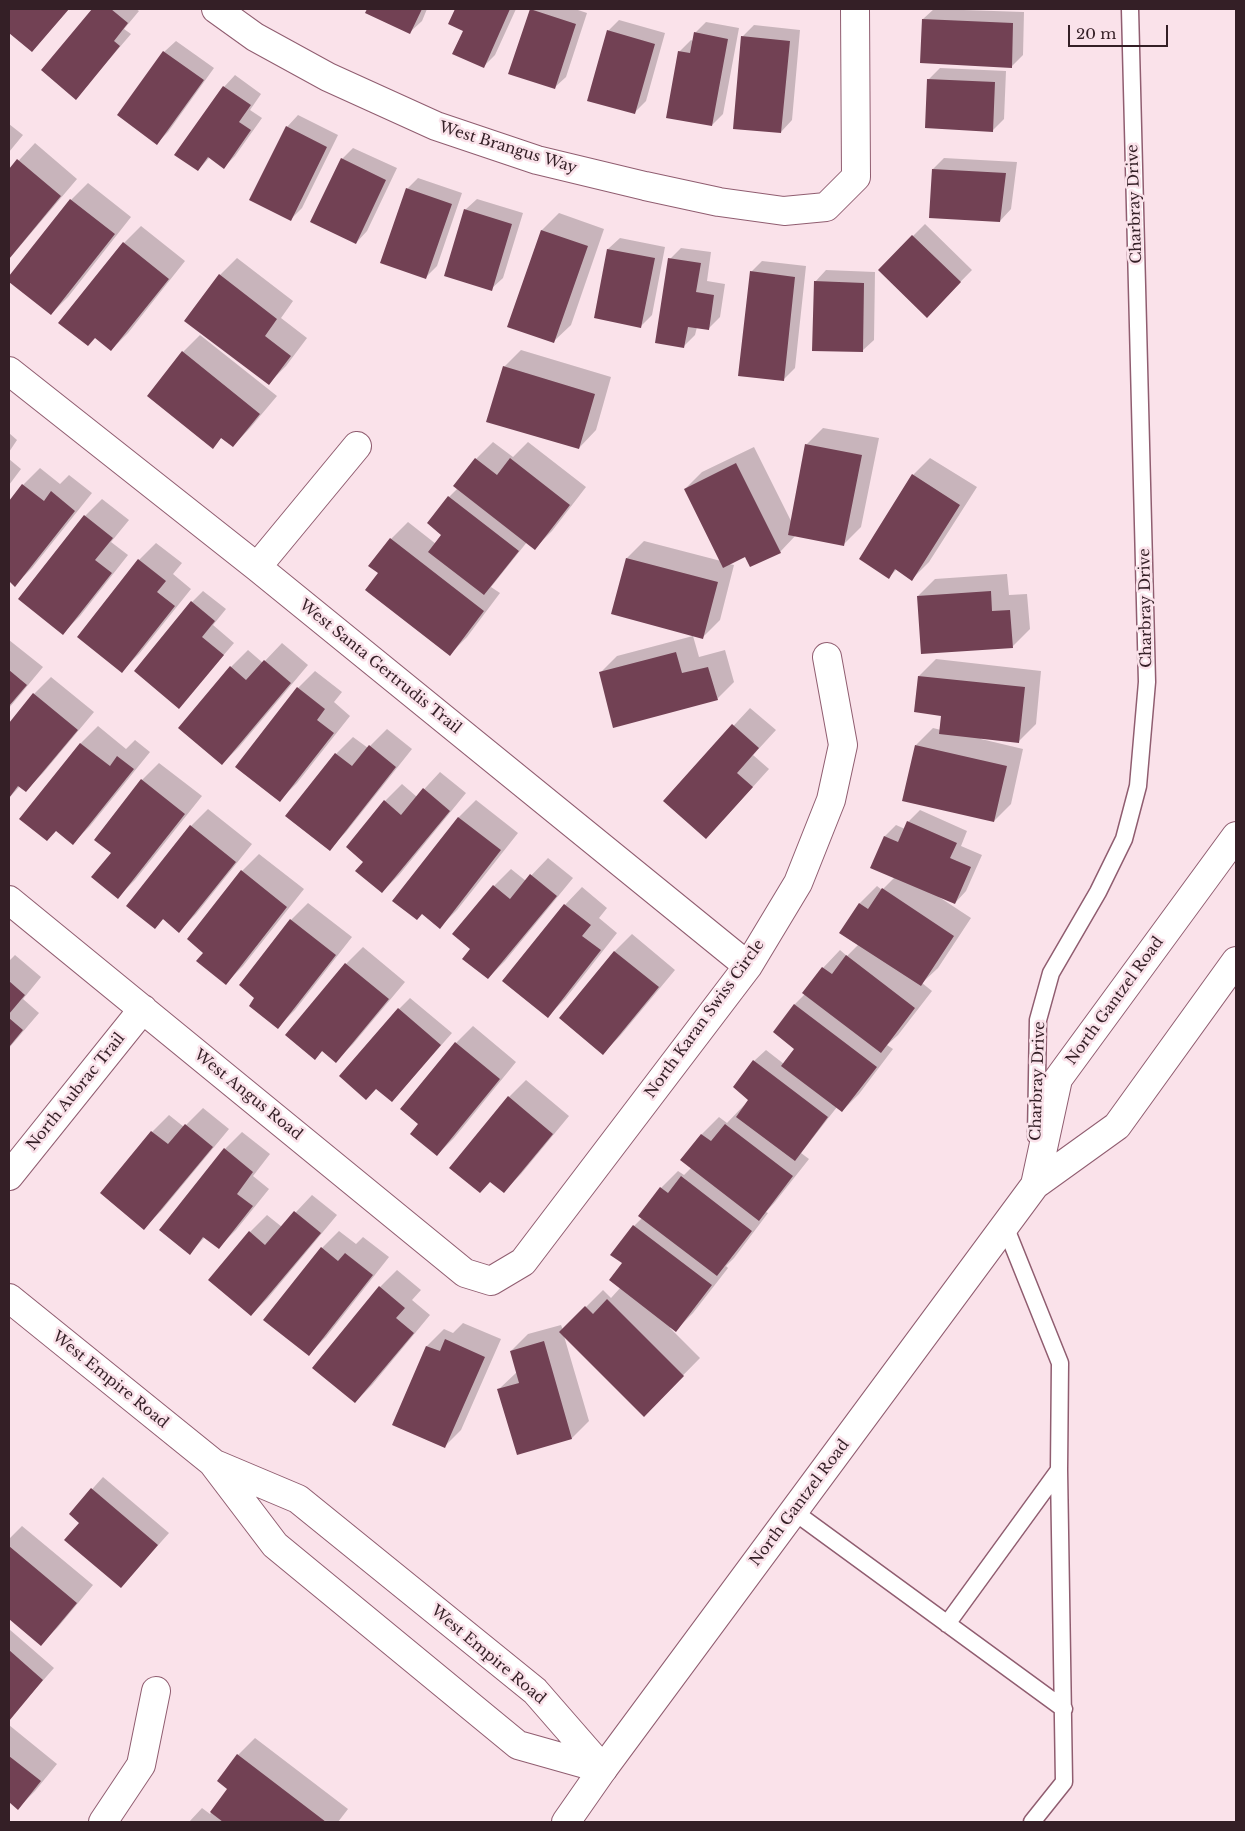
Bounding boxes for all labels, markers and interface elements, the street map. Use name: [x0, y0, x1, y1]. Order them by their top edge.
scale bar: [1070, 15, 1170, 47]
text: 20 m: [1076, 24, 1116, 43]
street label: West Brangus Way: [437, 118, 579, 178]
street label: Charbray Drive: [1124, 144, 1146, 264]
street label: Charbray Drive: [1136, 548, 1156, 668]
street label: West Santa Gertrudis Trail: [295, 596, 465, 738]
street label: North Gantzel Road: [1063, 934, 1167, 1068]
street label: North Karan Swiss Circle: [641, 936, 769, 1102]
street label: Charbray Drive: [1027, 1021, 1049, 1141]
street label: North Aubrac Trail: [23, 1030, 129, 1154]
street label: West Angus Road: [190, 1046, 306, 1144]
street label: West Empire Road: [48, 1328, 172, 1432]
street label: North Gantzel Road: [747, 1436, 853, 1570]
street label: West Empire Road: [427, 1602, 549, 1708]

